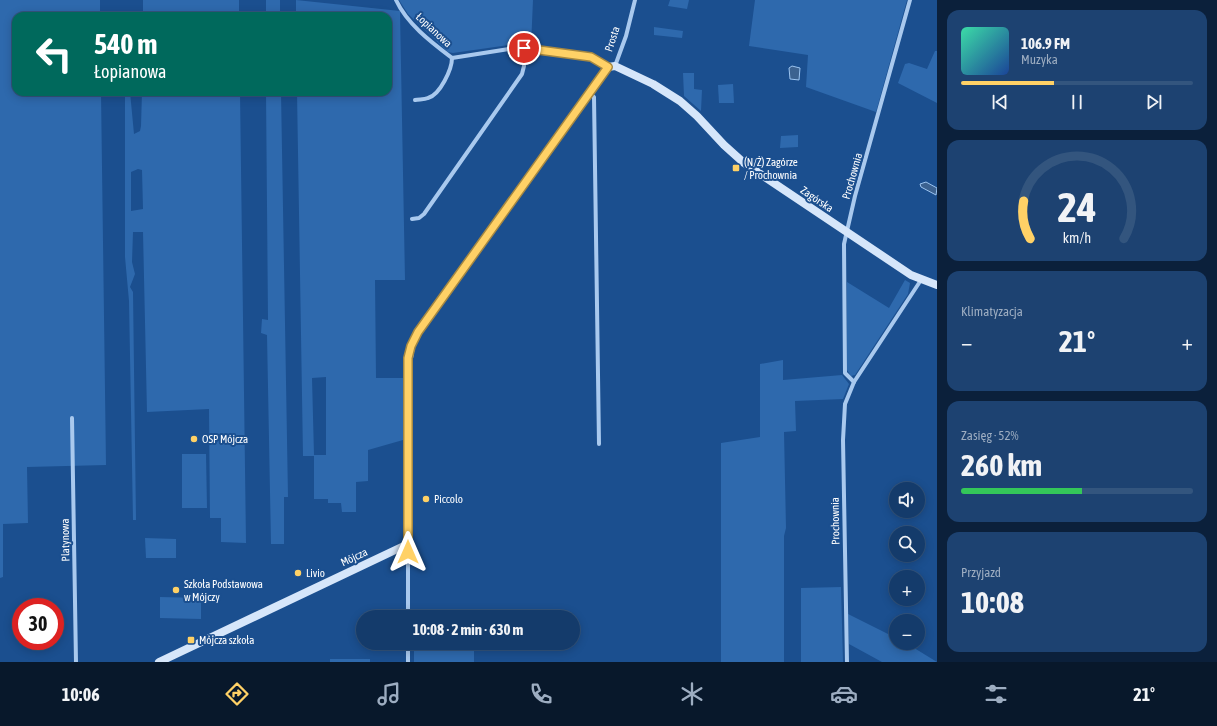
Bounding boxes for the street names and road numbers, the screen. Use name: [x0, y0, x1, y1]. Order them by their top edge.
street label: Łopianowa: [414, 11, 454, 49]
street label: Prosta: [602, 25, 622, 53]
street label: Prochownia: [840, 151, 864, 201]
street label: Zagórska: [798, 184, 836, 214]
street label: Prochownia: [829, 497, 841, 545]
street label: Platynowa: [59, 518, 71, 562]
street label: Mójcza: [339, 546, 369, 568]

